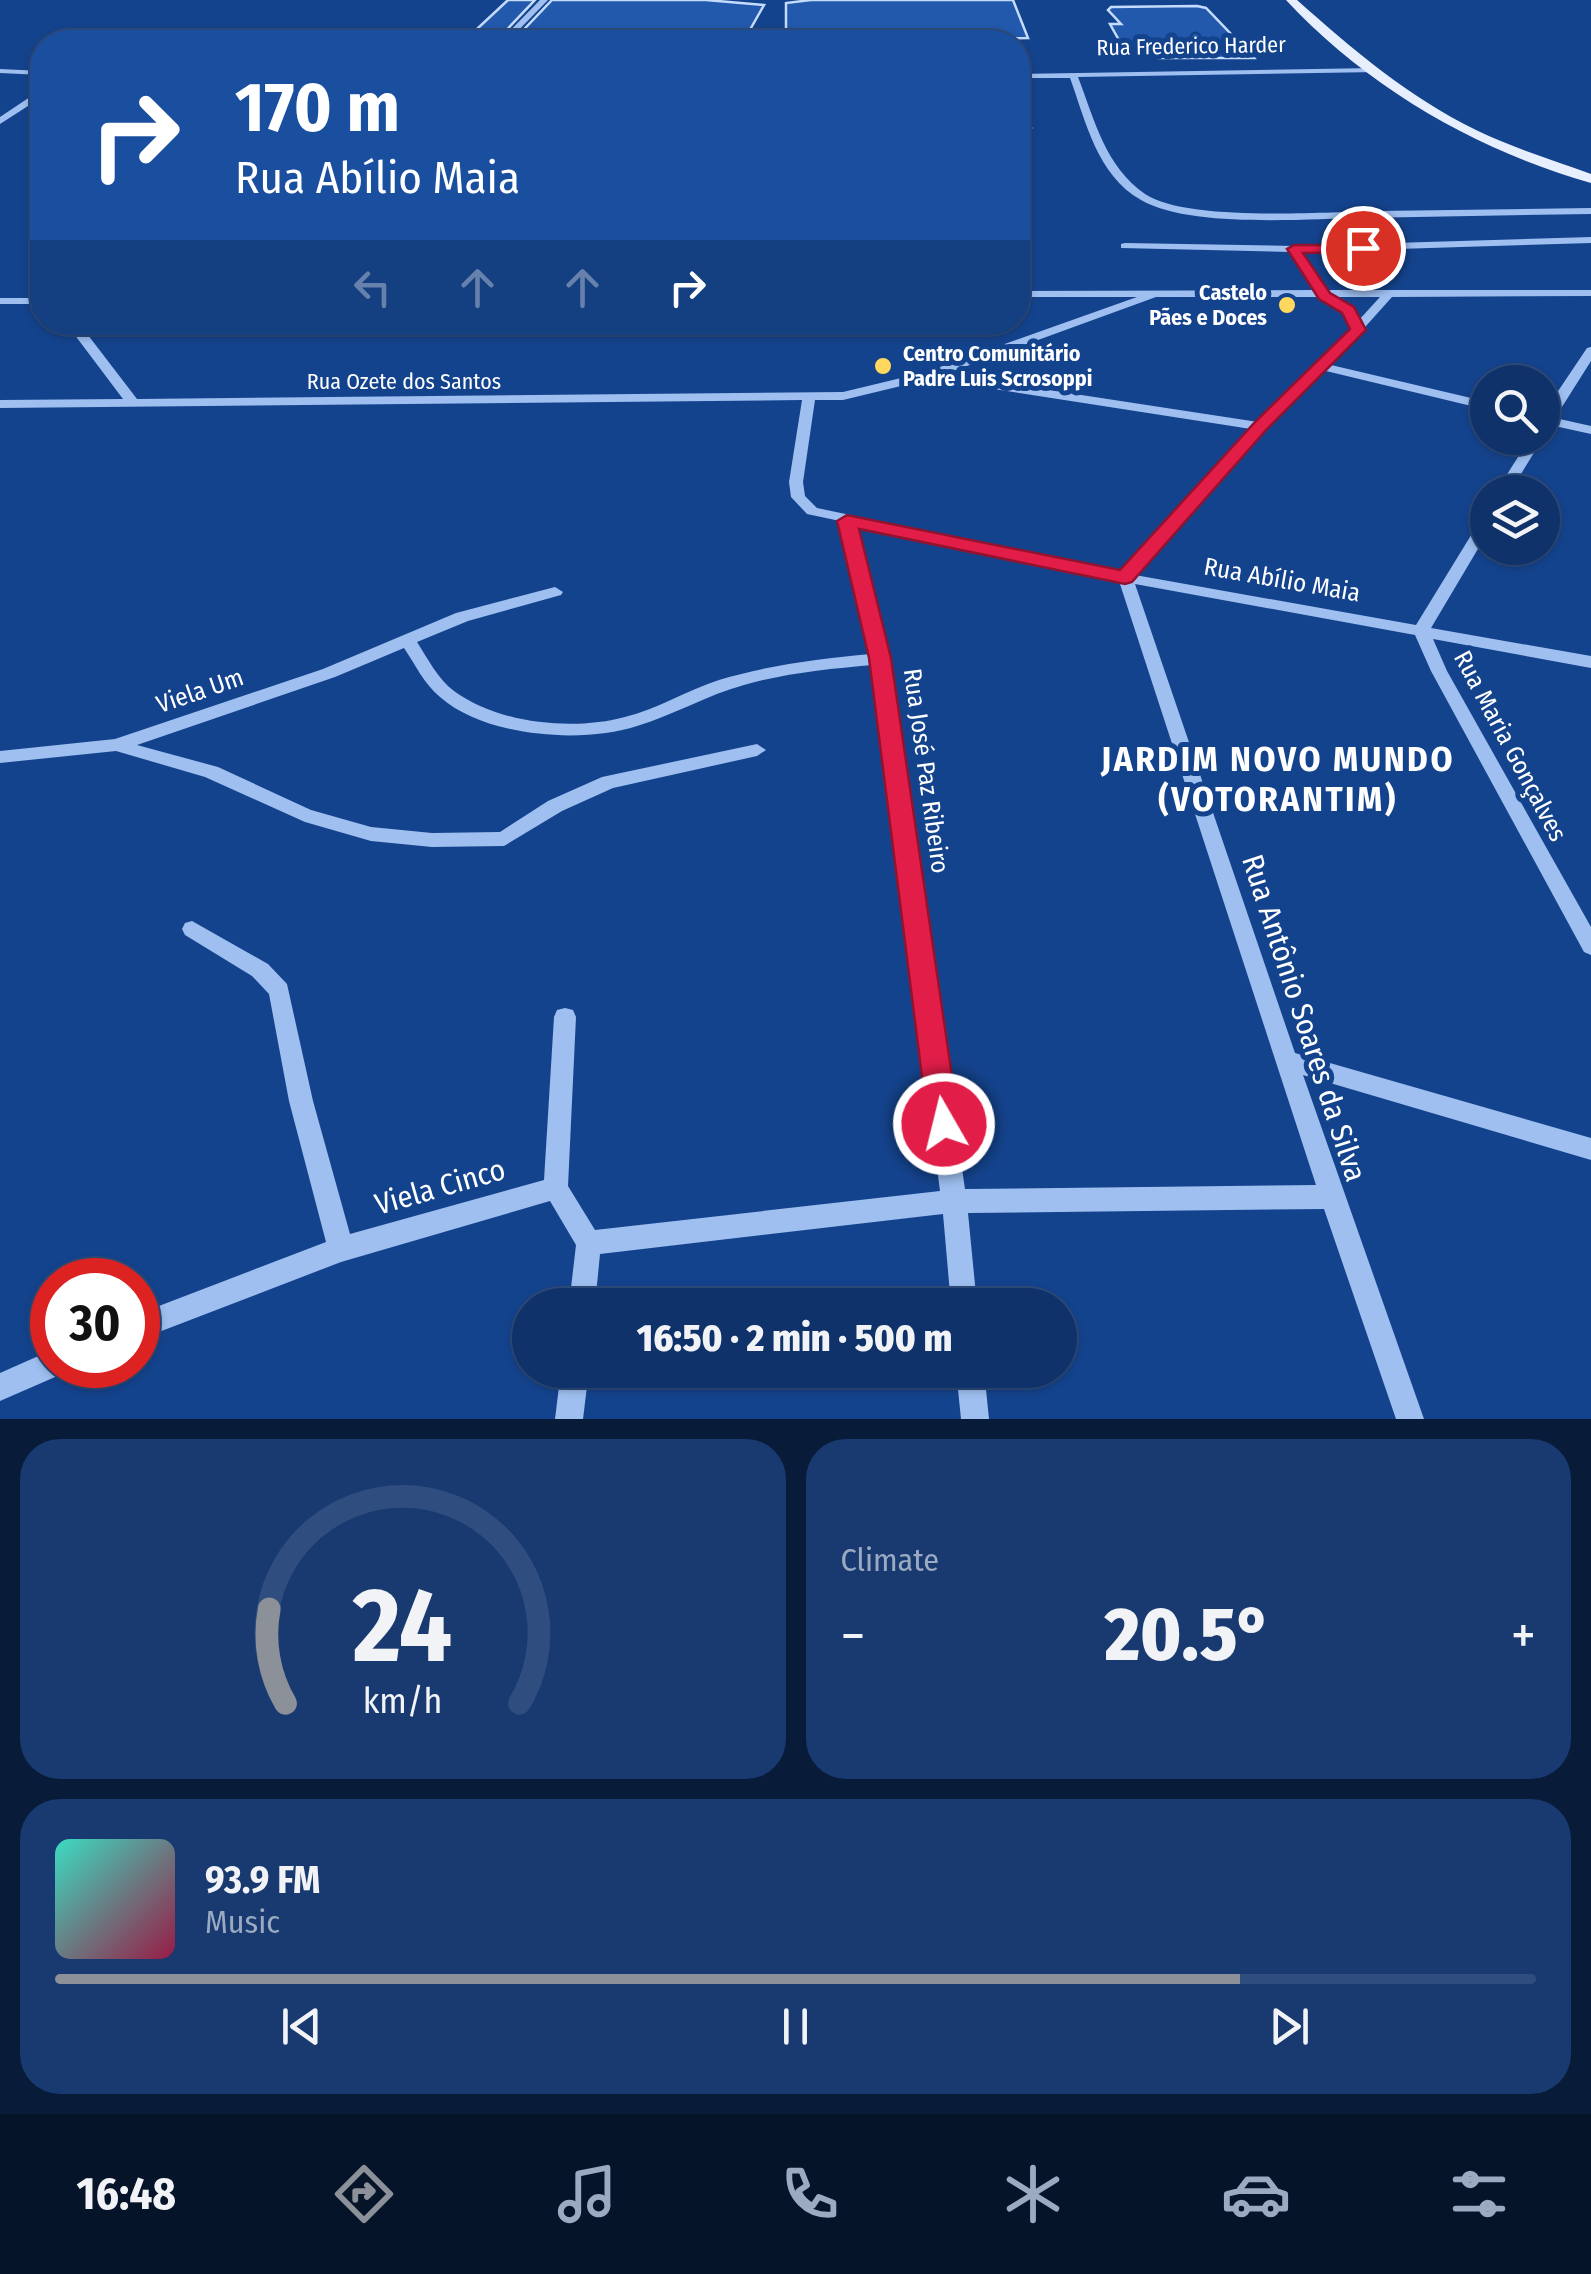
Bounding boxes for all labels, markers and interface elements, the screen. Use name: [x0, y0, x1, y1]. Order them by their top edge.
street label: Rua Frederico Harder: [1096, 31, 1286, 61]
text: 170 m: [235, 66, 400, 150]
icon: right: [70, 70, 200, 200]
text: Rua Abílio Maia: [235, 151, 520, 205]
pin: [1321, 206, 1406, 291]
icon: arrive: [1336, 221, 1391, 276]
icon: left: [345, 260, 400, 315]
icon: ahead: [450, 260, 505, 315]
icon: ahead: [555, 260, 610, 315]
icon: right: [660, 260, 715, 315]
place label: Castelo Pães e Doces: [1149, 279, 1267, 331]
marker: Castelo Pães e Doces: [1276, 294, 1298, 316]
place label: Centro Comunitário Padre Luis Scrosoppi: [903, 340, 1092, 392]
marker: Centro Comunitário Padre Luis Scrosoppi: [872, 355, 894, 377]
map controls: [1470, 365, 1560, 565]
button: search: [1470, 365, 1560, 455]
street label: Rua Ozete dos Santos: [307, 368, 501, 395]
button: layers: [1470, 475, 1560, 565]
street label: Rua Abílio Maia: [1201, 551, 1363, 609]
street label: Rua Maria Gonçalves: [1447, 646, 1573, 846]
street label: Viela Um: [153, 662, 247, 720]
street label: Rua José Paz Ribeiro: [897, 667, 955, 875]
district label: JARDIM NOVO MUNDO (VOTORANTIM): [1100, 738, 1455, 820]
street label: Rua Antônio Soares da Silva: [1234, 850, 1374, 1186]
position arrow: [892, 1072, 996, 1176]
street label: Viela Cinco: [371, 1151, 509, 1223]
speed limit sign: 30: [30, 1258, 160, 1388]
text: 16:50 · 2 min · 500 m: [637, 1315, 952, 1361]
text: Climate: [841, 1541, 939, 1579]
text: 24: [352, 1564, 453, 1689]
text: 20.5°: [1105, 1590, 1272, 1680]
text: −: [841, 1603, 865, 1669]
text: +: [1511, 1603, 1536, 1669]
text: km/h: [363, 1680, 443, 1722]
text: 93.9 FM: [205, 1857, 320, 1903]
text: Music: [205, 1903, 280, 1941]
icon: previous: [274, 1999, 329, 2054]
icon: pause: [768, 1999, 823, 2054]
icon: next: [1262, 1999, 1317, 2054]
icon: directions: [329, 2159, 399, 2229]
icon: music: [552, 2159, 622, 2229]
icon: phone: [775, 2159, 845, 2229]
icon: climate: [998, 2159, 1068, 2229]
icon: car: [1221, 2159, 1291, 2229]
icon: filters: [1444, 2159, 1514, 2229]
text: 16:48: [77, 2167, 176, 2221]

